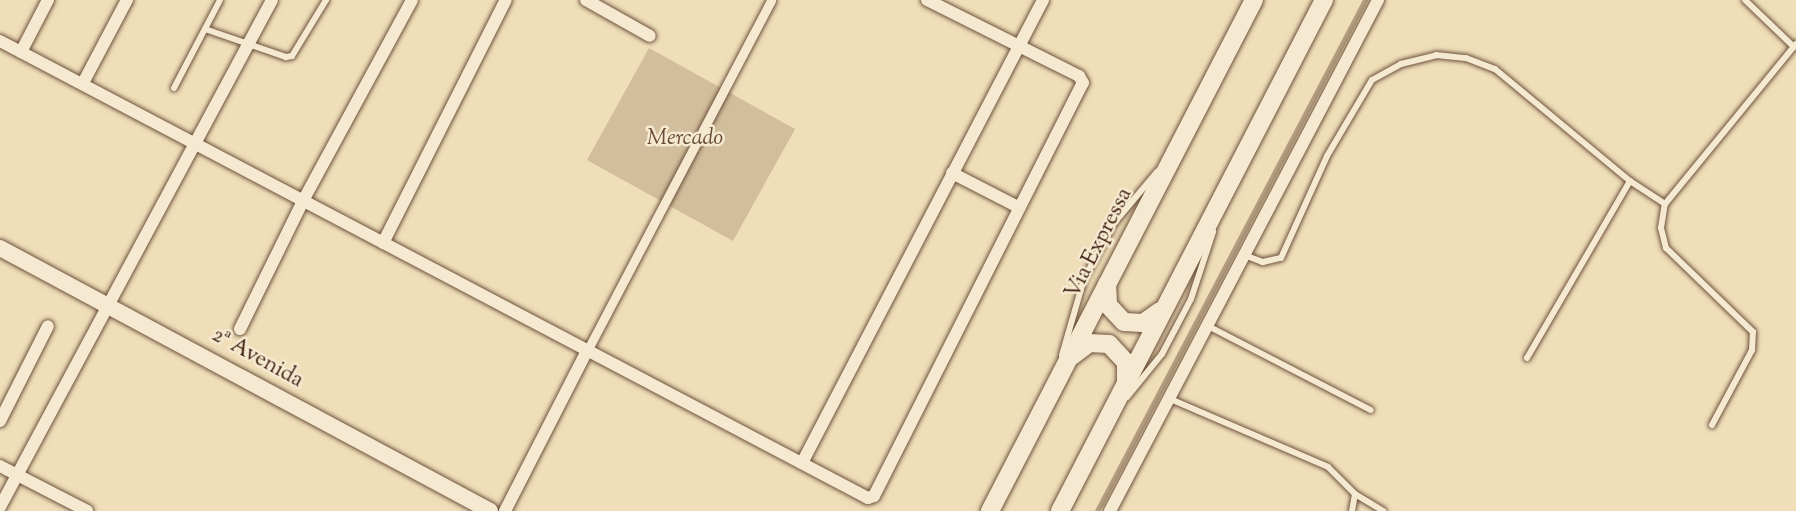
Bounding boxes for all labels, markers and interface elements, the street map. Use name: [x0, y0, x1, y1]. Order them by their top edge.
park label: Mercado: [647, 127, 723, 153]
street label: Via Expressa: [1061, 184, 1139, 304]
street label: 2ª Avenida: [207, 323, 307, 395]

